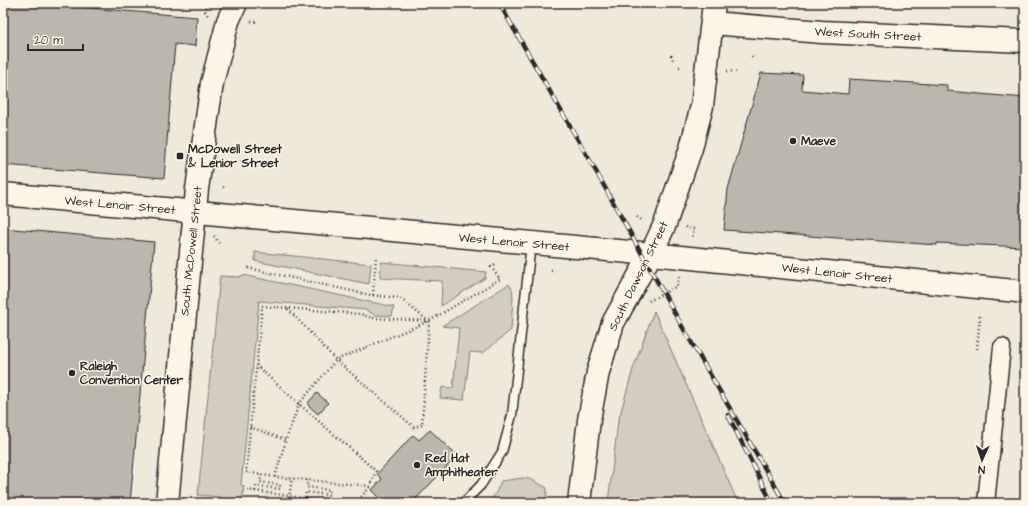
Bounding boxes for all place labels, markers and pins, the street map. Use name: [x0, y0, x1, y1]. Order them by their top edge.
place label: Maeve: [801, 133, 837, 150]
marker: Maeve: [788, 136, 798, 146]
place label: McDowell Street & Lenior Street: [187, 141, 282, 172]
marker: McDowell Street & Lenior Street: [175, 151, 185, 161]
place label: Raleigh Convention Center: [80, 358, 184, 389]
marker: Raleigh Convention Center: [67, 368, 77, 378]
place label: Red Hat Amphitheater: [425, 450, 498, 482]
marker: Red Hat Amphitheater: [412, 460, 422, 470]

